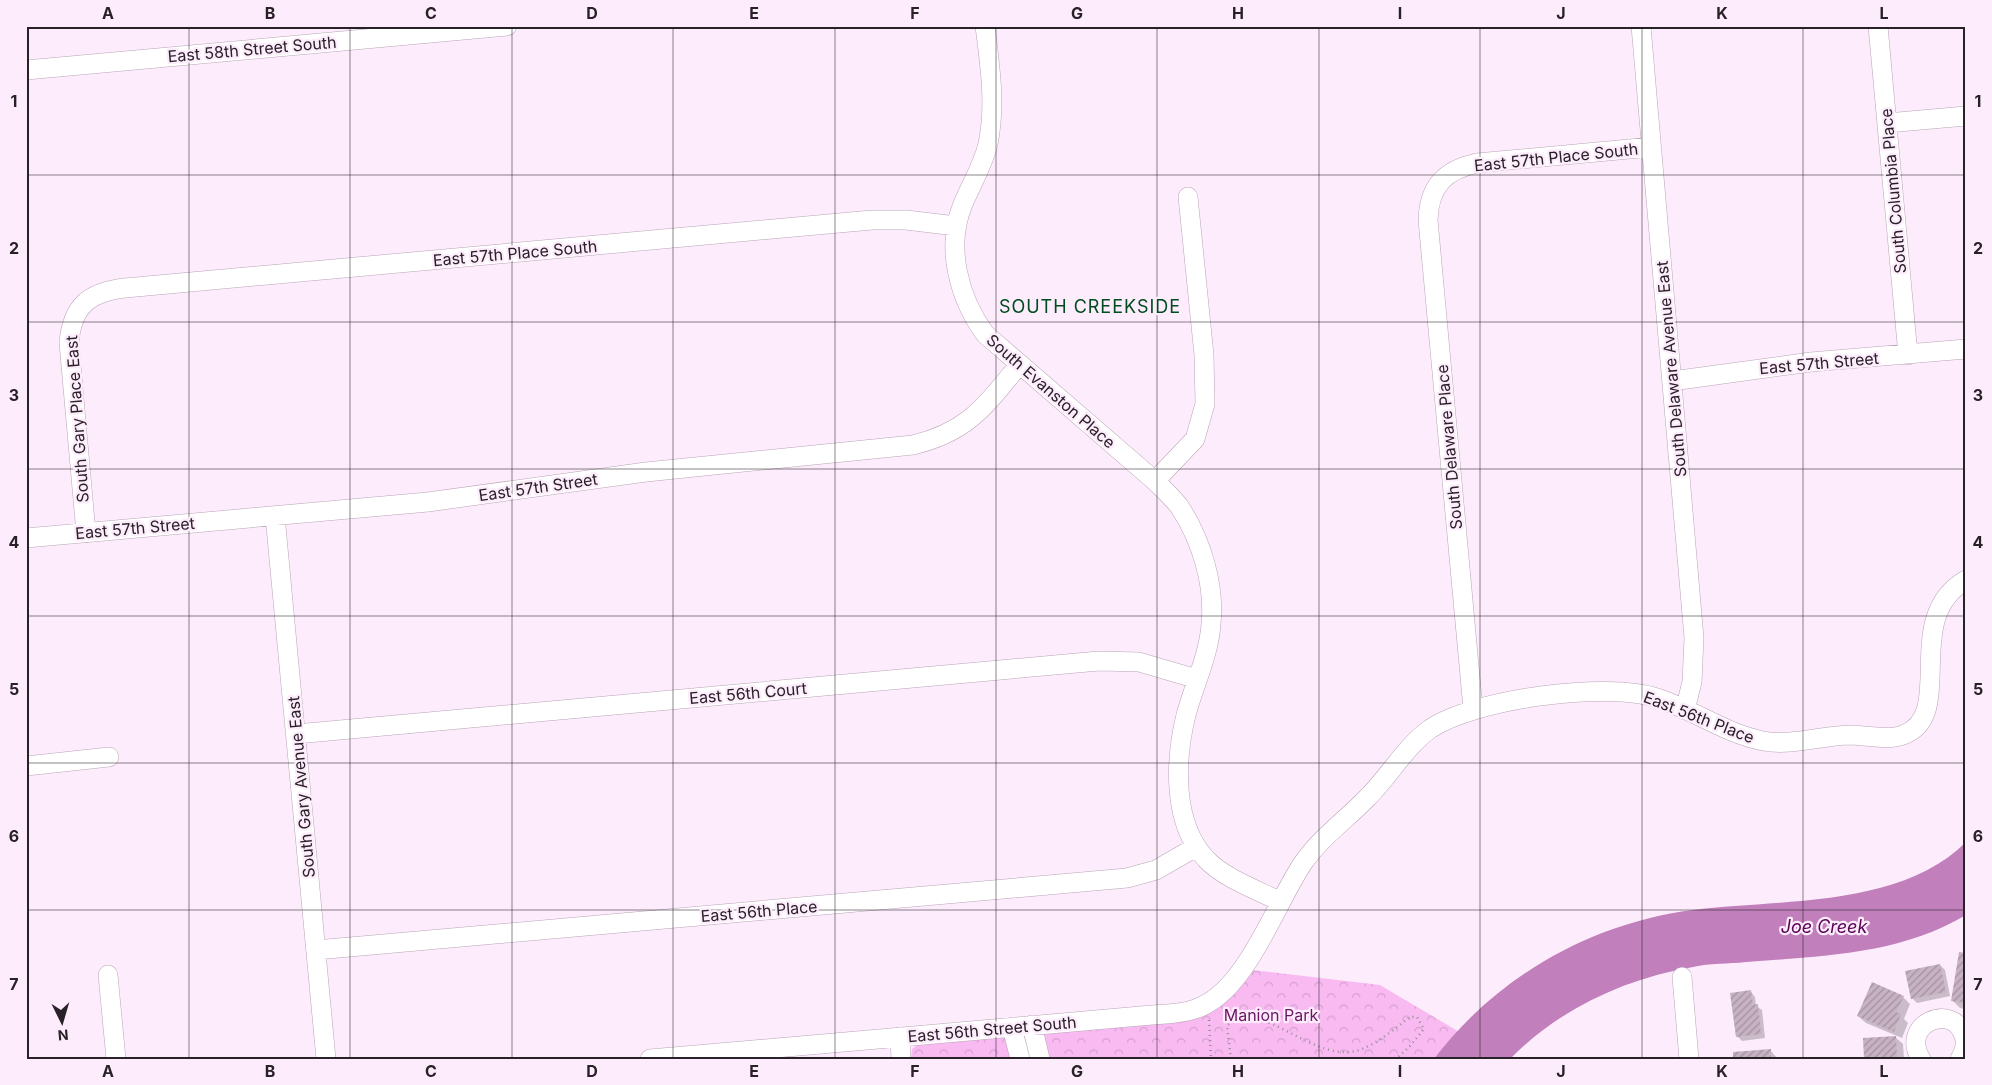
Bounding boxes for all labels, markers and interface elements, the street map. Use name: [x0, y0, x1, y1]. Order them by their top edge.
text: A: [102, 3, 114, 23]
text: B: [265, 3, 275, 23]
text: C: [425, 3, 437, 23]
text: D: [586, 3, 598, 23]
text: E: [749, 3, 759, 23]
text: F: [910, 3, 920, 23]
text: G: [1071, 3, 1083, 23]
text: H: [1232, 3, 1244, 23]
text: I: [1398, 3, 1402, 23]
text: J: [1556, 3, 1566, 23]
text: K: [1716, 3, 1728, 23]
text: L: [1879, 3, 1889, 23]
street label: East 58th Street South: [167, 32, 337, 66]
text: 1: [11, 91, 17, 111]
text: 1: [1975, 91, 1981, 111]
street label: South Columbia Place: [1876, 108, 1910, 274]
street label: East 57th Place South: [1473, 138, 1639, 176]
street label: East 57th Place South: [432, 236, 598, 270]
text: 2: [9, 238, 19, 258]
text: 2: [1973, 238, 1983, 258]
street label: South Delaware Avenue East: [1652, 260, 1690, 478]
district label: SOUTH CREEKSIDE: [999, 296, 1181, 317]
street label: South Evanston Place: [983, 330, 1119, 452]
street label: South Gary Place East: [61, 335, 93, 503]
street label: East 57th Street: [1758, 348, 1880, 378]
street label: South Delaware Place: [1432, 364, 1466, 530]
text: 3: [9, 385, 19, 405]
text: 3: [1973, 385, 1983, 405]
street label: East 57th Street: [477, 469, 599, 505]
street label: East 57th Street: [74, 513, 196, 543]
text: 4: [9, 532, 20, 552]
text: 4: [1973, 532, 1984, 552]
street label: East 56th Court: [688, 678, 808, 708]
text: 5: [9, 679, 19, 699]
text: 5: [1973, 679, 1983, 699]
street label: East 56th Place: [1641, 687, 1757, 747]
street label: South Gary Avenue East: [283, 695, 319, 879]
text: 6: [9, 826, 19, 846]
text: 6: [1973, 826, 1983, 846]
street label: East 56th Place: [700, 896, 818, 926]
water label: Joe Creek: [1781, 916, 1868, 937]
text: 7: [9, 974, 19, 994]
text: 7: [1973, 974, 1983, 994]
north arrow: [38, 998, 88, 1048]
park label: Manion Park: [1224, 1005, 1319, 1025]
street label: East 56th Street South: [907, 1012, 1077, 1046]
text: N: [57, 1027, 69, 1044]
text: A: [102, 1061, 114, 1081]
text: B: [265, 1061, 275, 1081]
text: C: [425, 1061, 437, 1081]
text: D: [586, 1061, 598, 1081]
text: E: [749, 1061, 759, 1081]
text: F: [910, 1061, 920, 1081]
text: G: [1071, 1061, 1083, 1081]
text: H: [1232, 1061, 1244, 1081]
text: I: [1398, 1061, 1402, 1081]
text: J: [1556, 1061, 1566, 1081]
text: K: [1716, 1061, 1728, 1081]
text: L: [1879, 1061, 1889, 1081]

